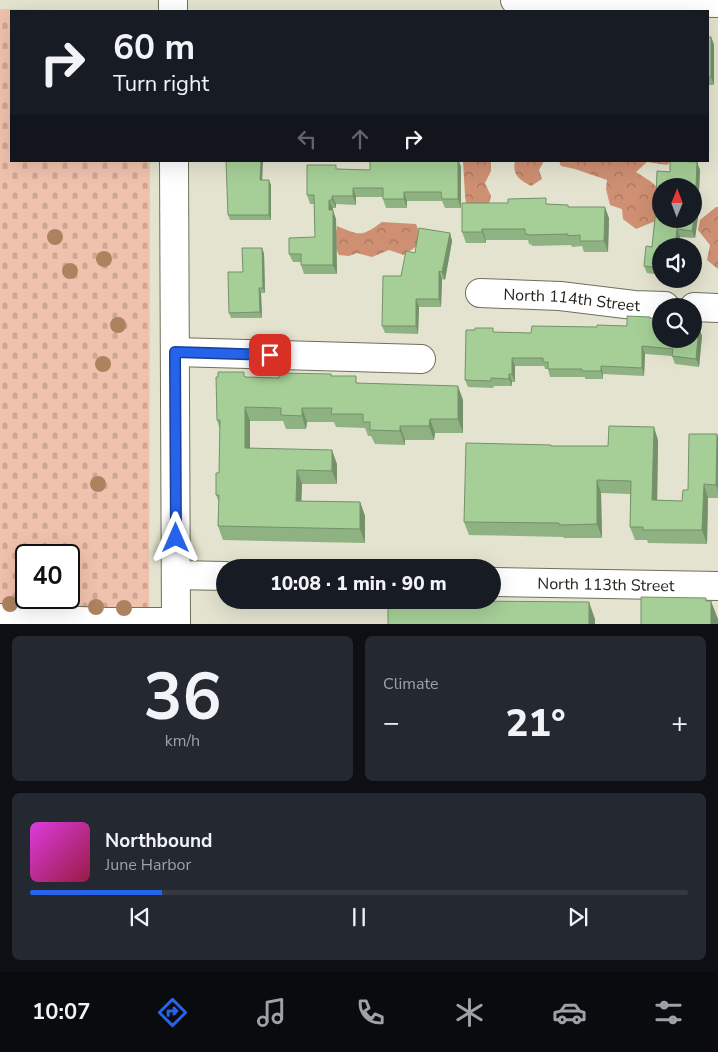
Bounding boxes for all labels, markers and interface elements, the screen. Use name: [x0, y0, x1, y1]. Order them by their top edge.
text: 60 m: [113, 24, 195, 71]
icon: right: [30, 30, 95, 95]
text: Turn right: [113, 69, 209, 99]
icon: left: [293, 125, 321, 153]
icon: ahead: [346, 125, 374, 153]
icon: right: [399, 125, 427, 153]
north arrow: [652, 178, 702, 228]
map controls: [652, 178, 702, 348]
button: sound: [652, 238, 702, 288]
street label: North 114th Street: [503, 284, 641, 317]
button: search: [652, 298, 702, 348]
pin: [249, 334, 291, 376]
icon: arrive: [256, 341, 284, 369]
position arrow: [149, 511, 201, 563]
speed limit sign: 40: [15, 544, 80, 609]
text: 10:08 · 1 min · 90 m: [270, 571, 447, 597]
street label: North 113th Street: [537, 573, 675, 597]
text: 36: [143, 653, 222, 742]
text: Climate: [383, 673, 438, 695]
text: 21°: [505, 698, 566, 749]
text: −: [383, 704, 400, 742]
text: +: [671, 704, 688, 742]
text: km/h: [165, 730, 200, 752]
text: Northbound: [105, 828, 212, 854]
text: June Harbor: [105, 854, 191, 876]
icon: previous: [126, 903, 154, 931]
icon: pause: [345, 903, 373, 931]
icon: next: [564, 903, 592, 931]
icon: directions: [155, 995, 190, 1030]
icon: music: [254, 995, 289, 1030]
icon: phone: [353, 995, 388, 1030]
icon: climate: [452, 995, 487, 1030]
icon: car: [552, 995, 587, 1030]
icon: filters: [651, 995, 686, 1030]
text: 10:07: [32, 997, 90, 1027]

